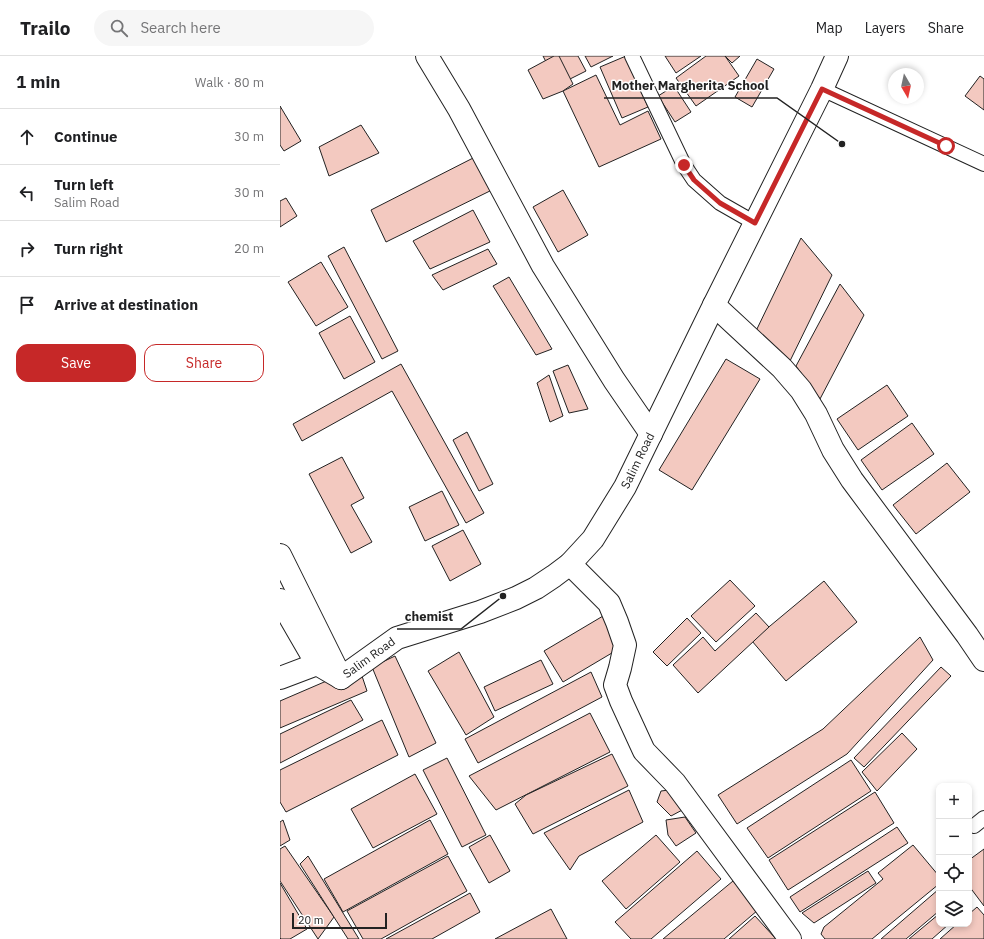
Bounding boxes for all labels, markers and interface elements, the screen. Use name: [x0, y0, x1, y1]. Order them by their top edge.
search box: [94, 10, 374, 46]
text: Trailo: [20, 16, 70, 40]
icon: search: [108, 17, 130, 39]
text: Search here: [140, 18, 221, 37]
text: Map: [816, 19, 843, 37]
text: Layers: [865, 19, 906, 37]
text: Share: [928, 19, 964, 37]
north arrow: [888, 68, 924, 104]
text: 1 min: [16, 71, 60, 93]
callout: Mother Margherita School: [604, 73, 777, 98]
text: Walk · 80 m: [195, 74, 264, 91]
text: Mother Margherita School: [611, 77, 769, 94]
icon: ahead: [16, 126, 38, 148]
text: Continue: [54, 127, 118, 146]
text: 30 m: [234, 128, 264, 145]
route start: [937, 137, 955, 155]
route end: [675, 156, 693, 174]
text: Turn left: [54, 175, 114, 194]
icon: left: [16, 182, 38, 204]
text: 30 m: [234, 184, 264, 201]
text: Salim Road: [54, 194, 120, 211]
icon: right: [16, 238, 38, 260]
text: Turn right: [54, 239, 123, 258]
text: 20 m: [234, 240, 264, 257]
icon: arrive: [16, 294, 38, 316]
text: Arrive at destination: [54, 295, 198, 314]
button: Save: [16, 344, 136, 382]
button: Share: [144, 344, 264, 382]
street label: Salim Road: [617, 430, 657, 491]
callout: chemist: [397, 604, 461, 629]
text: chemist: [405, 608, 453, 625]
street label: Salim Road: [340, 634, 398, 681]
map controls: [936, 783, 972, 927]
button: +: [936, 783, 972, 819]
button: −: [936, 819, 972, 855]
button: locate: [936, 855, 972, 891]
button: layers: [936, 891, 972, 927]
scale bar: [292, 911, 387, 930]
text: 20 m: [298, 913, 323, 927]

